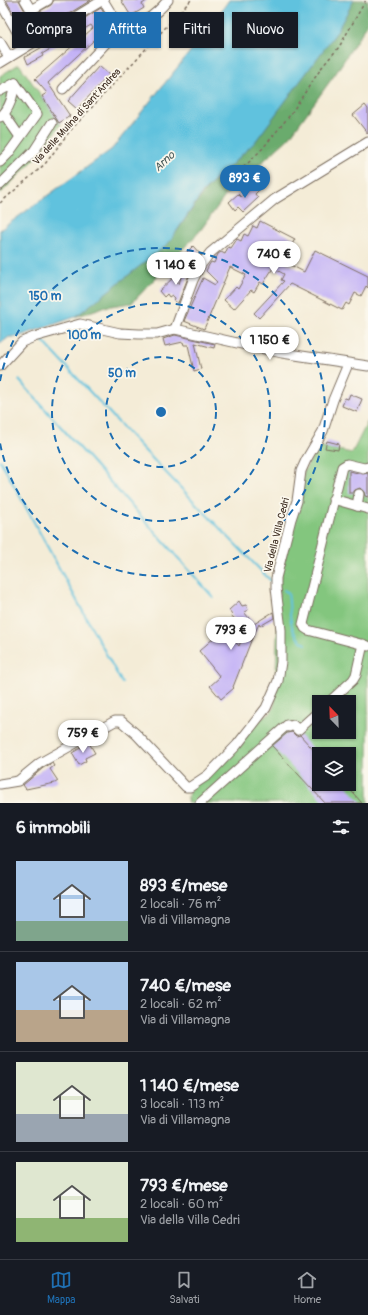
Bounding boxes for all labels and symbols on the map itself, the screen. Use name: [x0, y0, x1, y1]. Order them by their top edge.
street label: Via delle Mulina di Sant'Andrea: [30, 66, 124, 167]
water label: Arno: [151, 148, 178, 174]
pin: 893 €: [217, 165, 273, 199]
pin: 740 €: [246, 241, 302, 275]
pin: 1 140 €: [139, 252, 213, 286]
text: 150 m: [29, 289, 62, 304]
pin: 1 150 €: [233, 327, 307, 361]
text: 100 m: [67, 328, 102, 343]
text: 50 m: [108, 366, 136, 381]
centre of rings: [154, 405, 168, 419]
street label: Via della Villa Cedri: [262, 496, 292, 574]
pin: 793 €: [203, 617, 259, 651]
north arrow: [312, 695, 356, 739]
pin: 759 €: [55, 720, 111, 754]

